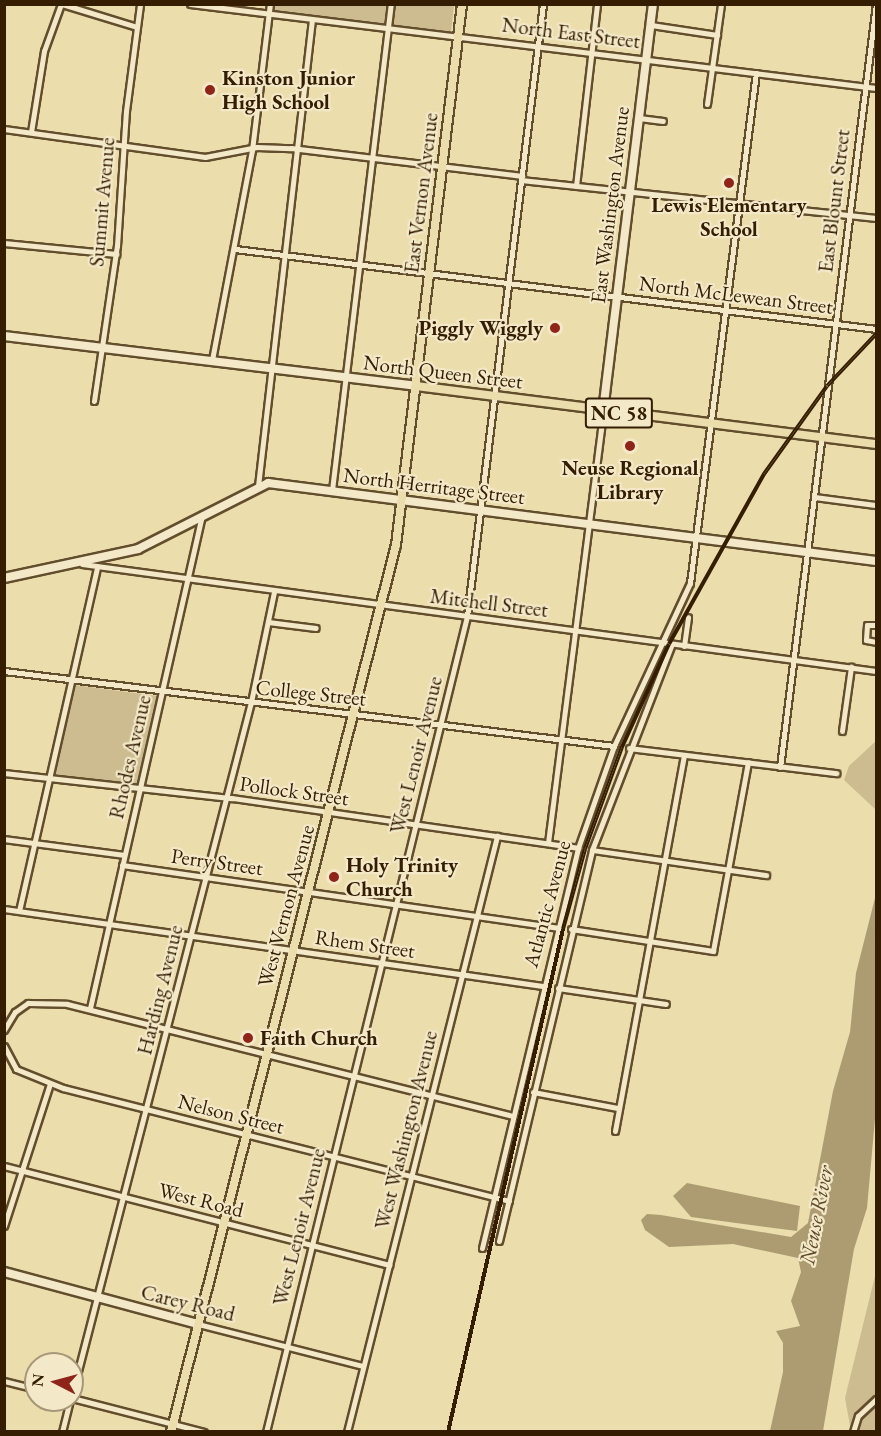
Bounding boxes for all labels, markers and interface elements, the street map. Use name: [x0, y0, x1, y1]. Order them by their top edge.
street label: North East Street: [500, 12, 642, 54]
place label: Kinston Junior High School: [222, 65, 355, 115]
marker: Kinston Junior High School: [203, 83, 217, 97]
street label: East Washington Avenue: [585, 105, 635, 305]
street label: East Vernon Avenue: [399, 111, 443, 275]
street label: East Blount Street: [813, 128, 855, 274]
street label: Summit Avenue: [84, 136, 120, 268]
marker: Lewis Elementary School: [722, 176, 736, 190]
place label: Lewis Elementary School: [651, 192, 807, 242]
street label: North McLewean Street: [638, 271, 834, 319]
place label: Piggly Wiggly: [418, 315, 543, 341]
marker: Piggly Wiggly: [548, 321, 562, 335]
street label: North Queen Street: [362, 350, 524, 394]
road number: NC 58: [584, 396, 654, 430]
marker: Neuse Regional Library: [623, 439, 637, 453]
place label: Neuse Regional Library: [561, 455, 699, 505]
street label: North Herritage Street: [342, 462, 526, 510]
street label: Mitchell Street: [429, 583, 549, 623]
street label: West Lenoir Avenue: [384, 674, 448, 836]
street label: College Street: [255, 675, 367, 711]
street label: Rhodes Avenue: [104, 693, 156, 821]
street label: Pollock Street: [238, 771, 350, 811]
street label: West Vernon Avenue: [252, 822, 320, 990]
street label: Atlantic Avenue: [518, 838, 576, 970]
street label: Perry Street: [170, 843, 264, 881]
place label: Holy Trinity Church: [346, 852, 458, 902]
marker: Holy Trinity Church: [327, 870, 341, 884]
street label: Harding Avenue: [132, 922, 188, 1058]
street label: Rhem Street: [313, 925, 417, 963]
place label: Faith Church: [260, 1025, 378, 1051]
street label: West Washington Avenue: [369, 1028, 443, 1232]
marker: Faith Church: [241, 1031, 255, 1045]
street label: Nelson Street: [175, 1089, 287, 1139]
street label: West Lenoir Avenue: [267, 1146, 331, 1308]
water label: Neuse River: [793, 1163, 839, 1267]
street label: West Road: [156, 1177, 246, 1223]
street label: Carey Road: [138, 1279, 238, 1327]
north arrow: [24, 1352, 84, 1412]
text: N: [26, 1373, 49, 1388]

